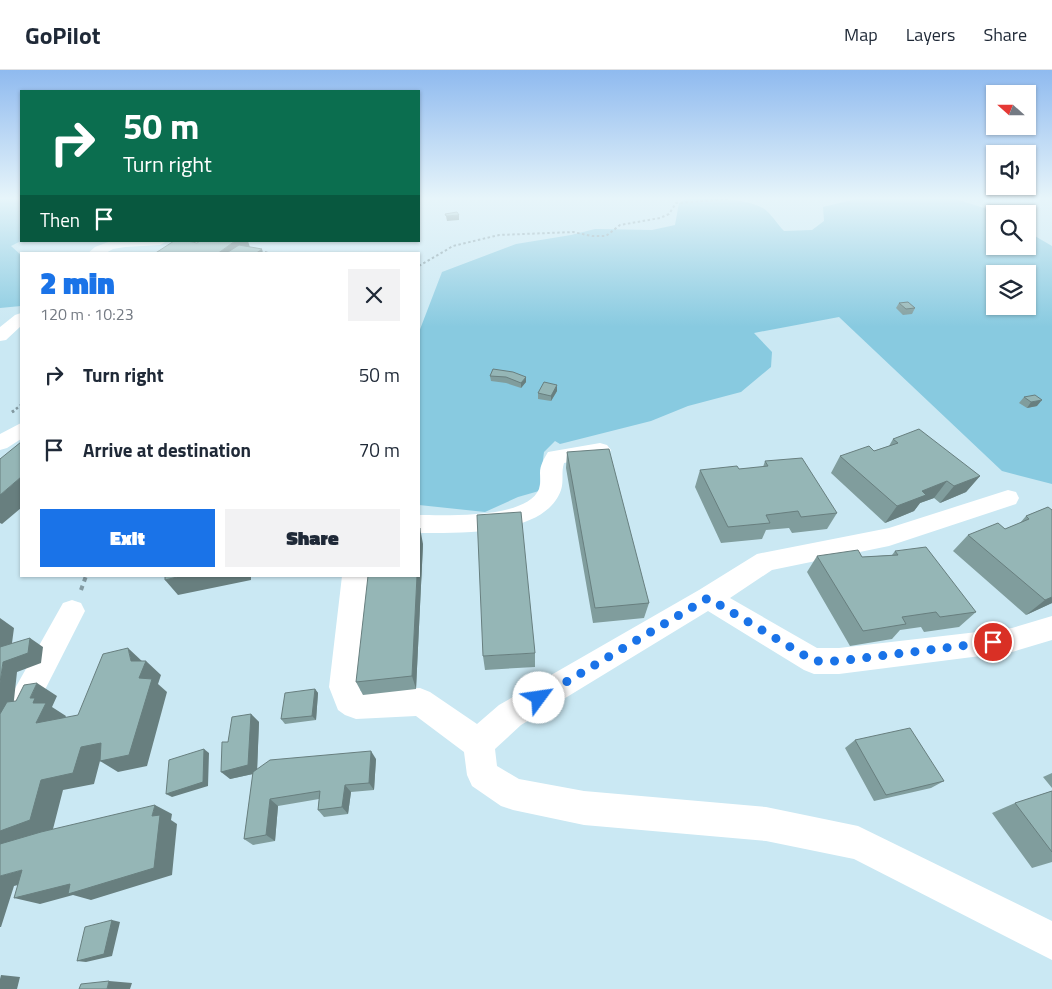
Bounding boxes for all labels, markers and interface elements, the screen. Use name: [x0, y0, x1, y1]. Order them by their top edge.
text: GoPilot: [25, 17, 101, 53]
text: Map: [844, 21, 878, 48]
text: Layers: [906, 21, 955, 48]
text: Share: [983, 21, 1027, 48]
north arrow: [986, 85, 1036, 135]
map controls: [986, 85, 1036, 315]
text: 50 m: [123, 99, 199, 153]
icon: right: [40, 110, 105, 175]
button: sound: [986, 145, 1036, 195]
text: Turn right: [123, 147, 212, 181]
text: Then: [40, 205, 80, 234]
icon: arrive: [90, 205, 118, 233]
button: search: [986, 205, 1036, 255]
text: 2 min: [40, 260, 115, 306]
button: layers: [986, 265, 1036, 315]
button: close: [348, 269, 400, 321]
text: 120 m · 10:23: [40, 302, 134, 326]
text: Turn right: [83, 360, 164, 389]
text: 50 m: [359, 360, 400, 389]
icon: right: [40, 361, 68, 389]
text: Arrive at destination: [83, 435, 251, 464]
text: 70 m: [359, 435, 400, 464]
icon: arrive: [40, 436, 68, 464]
button: Exit: [40, 509, 215, 567]
button: Share: [225, 509, 400, 567]
pin: [972, 621, 1014, 663]
icon: arrive: [979, 628, 1007, 656]
position arrow: [512, 671, 564, 723]

